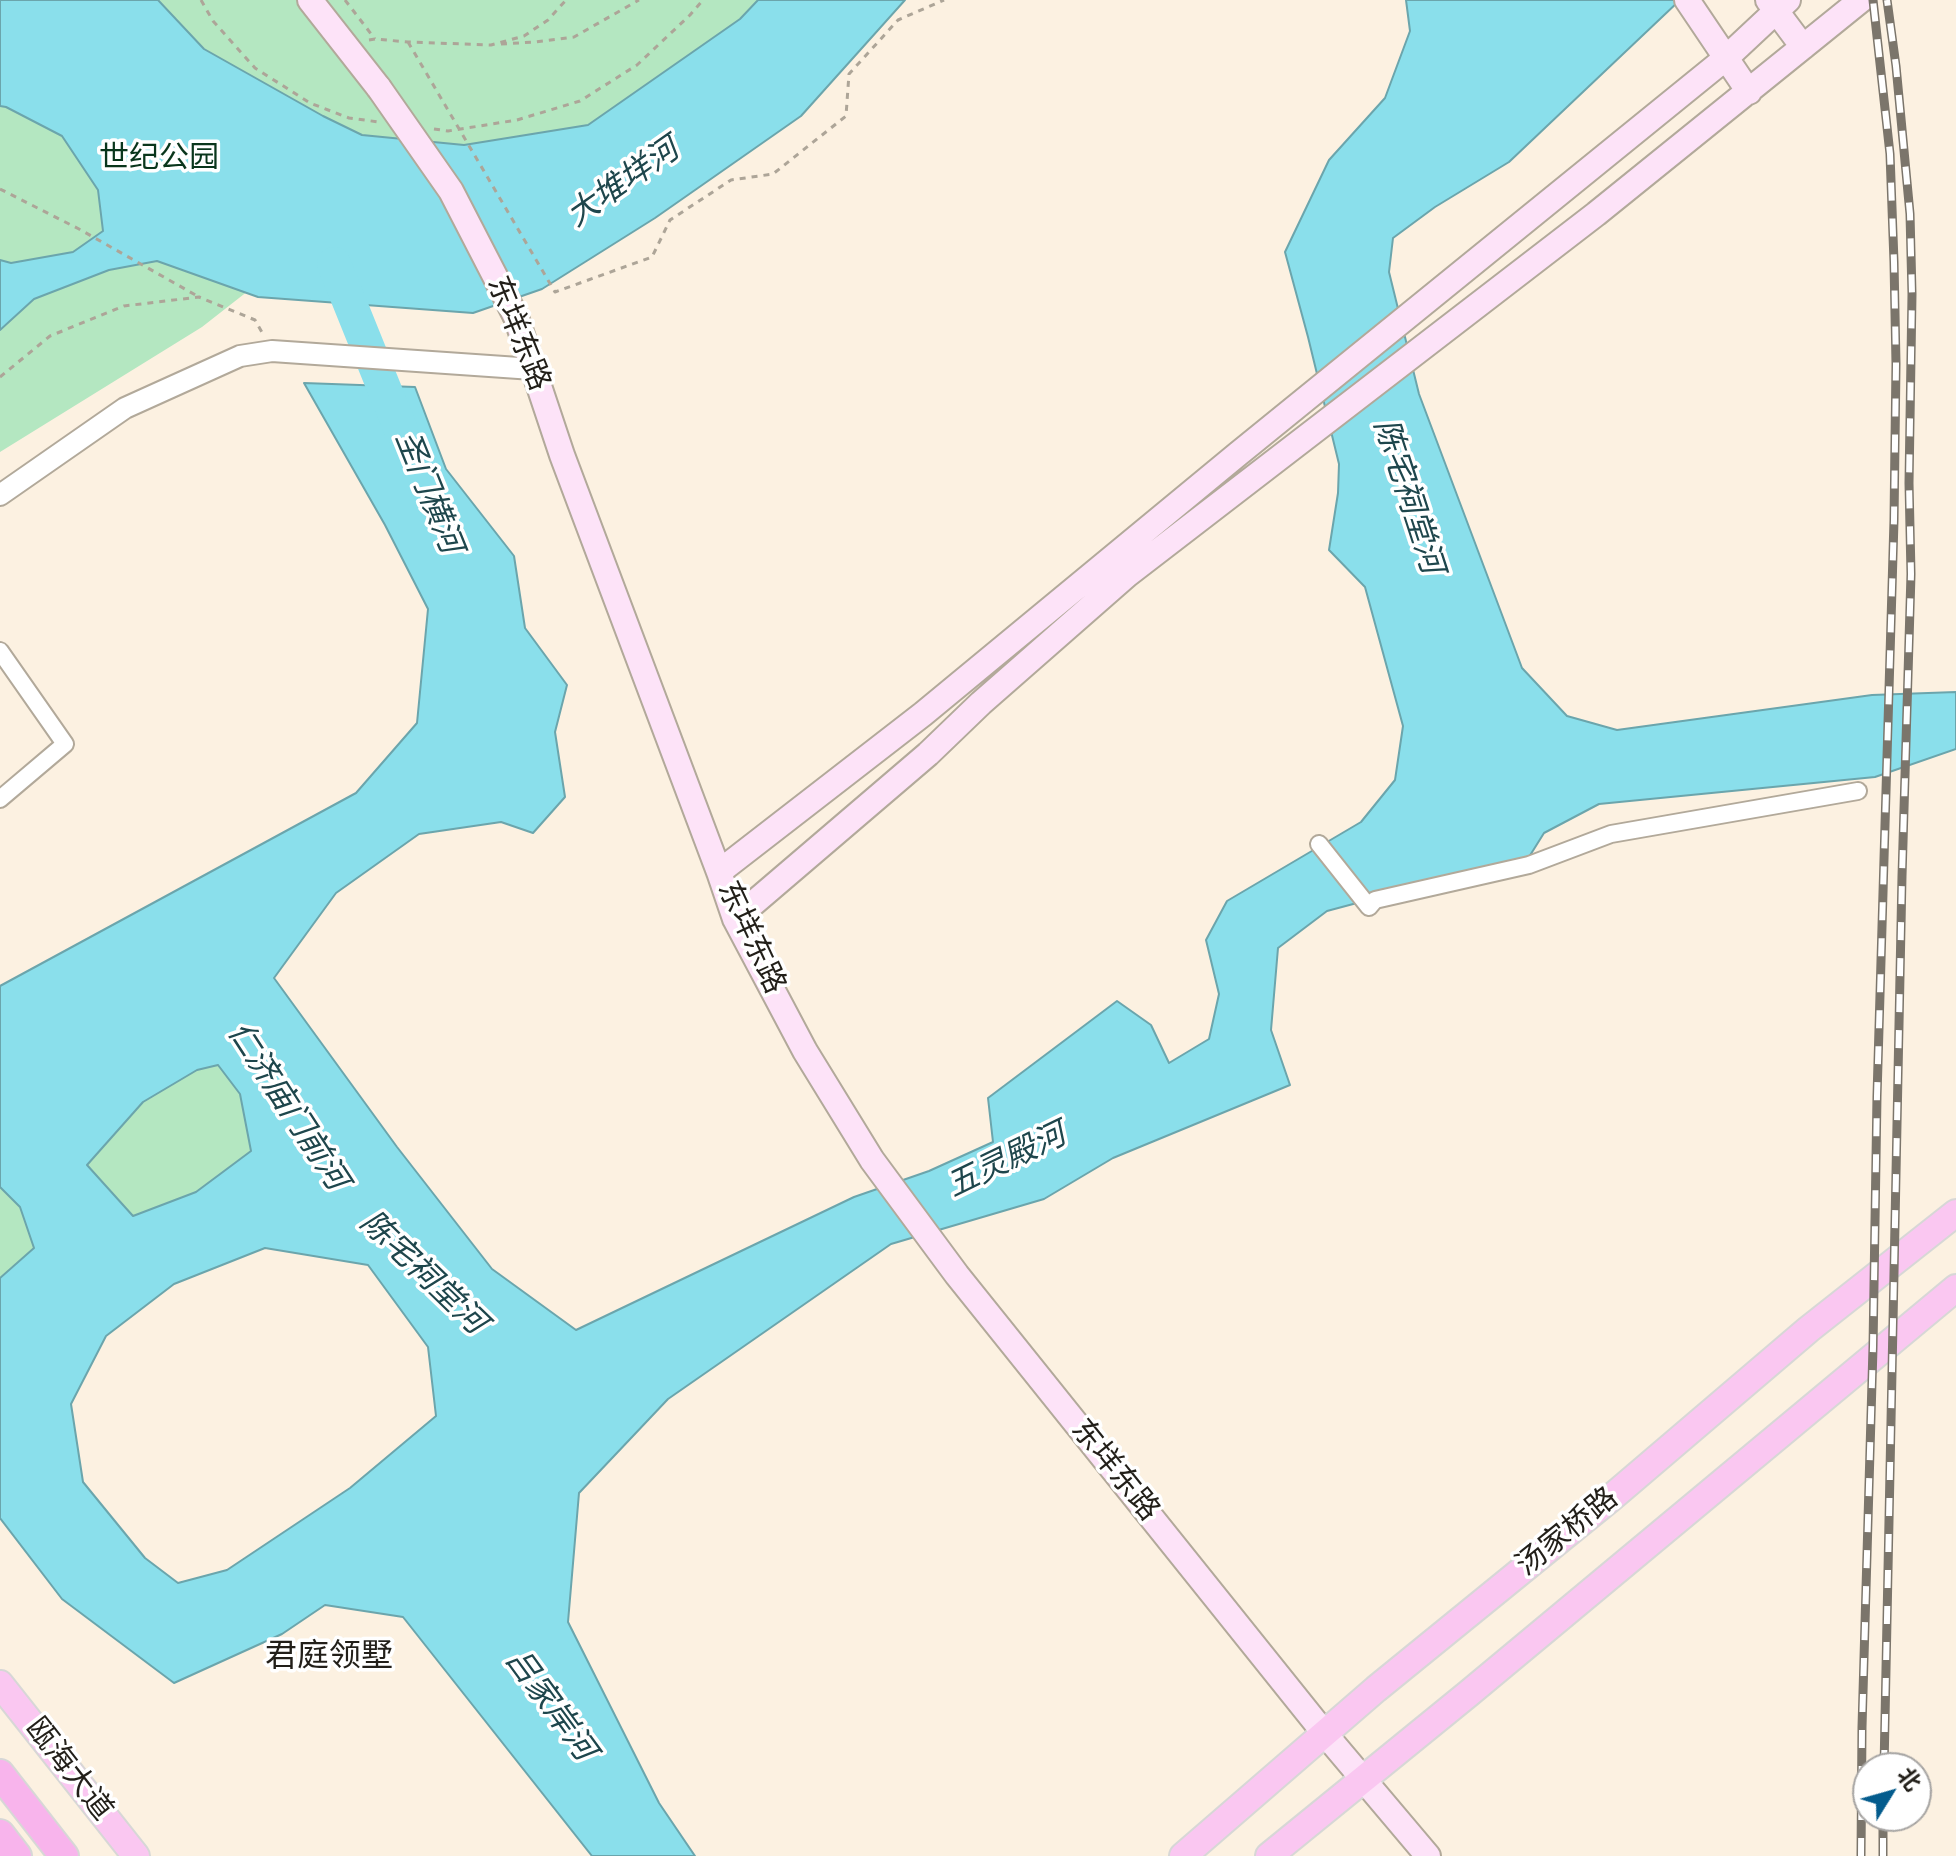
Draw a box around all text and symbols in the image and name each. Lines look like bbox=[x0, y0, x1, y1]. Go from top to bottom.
water label: 大堆垟河 bbox=[561, 132, 687, 236]
park label: 世纪公园 bbox=[99, 142, 219, 178]
street label: 东垟东路 bbox=[478, 272, 556, 396]
water label: 陈宅祠堂河 bbox=[1364, 415, 1450, 579]
water label: 圣门横河 bbox=[385, 426, 469, 560]
street label: 东垟东路 bbox=[708, 876, 792, 1000]
water label: 仁济庙门前河 bbox=[218, 1016, 354, 1198]
water label: 五灵殿河 bbox=[941, 1117, 1073, 1207]
water label: 陈宅祠堂河 bbox=[351, 1205, 493, 1343]
street label: 东垟东路 bbox=[1062, 1413, 1166, 1529]
street label: 汤家桥路 bbox=[1510, 1481, 1626, 1585]
district label: 君庭领墅 bbox=[265, 1639, 393, 1677]
water label: 吕家岸河 bbox=[496, 1643, 602, 1769]
street label: 瓯海大道 bbox=[17, 1712, 119, 1828]
north arrow bbox=[1852, 1752, 1932, 1832]
text: 北 bbox=[1889, 1760, 1930, 1798]

